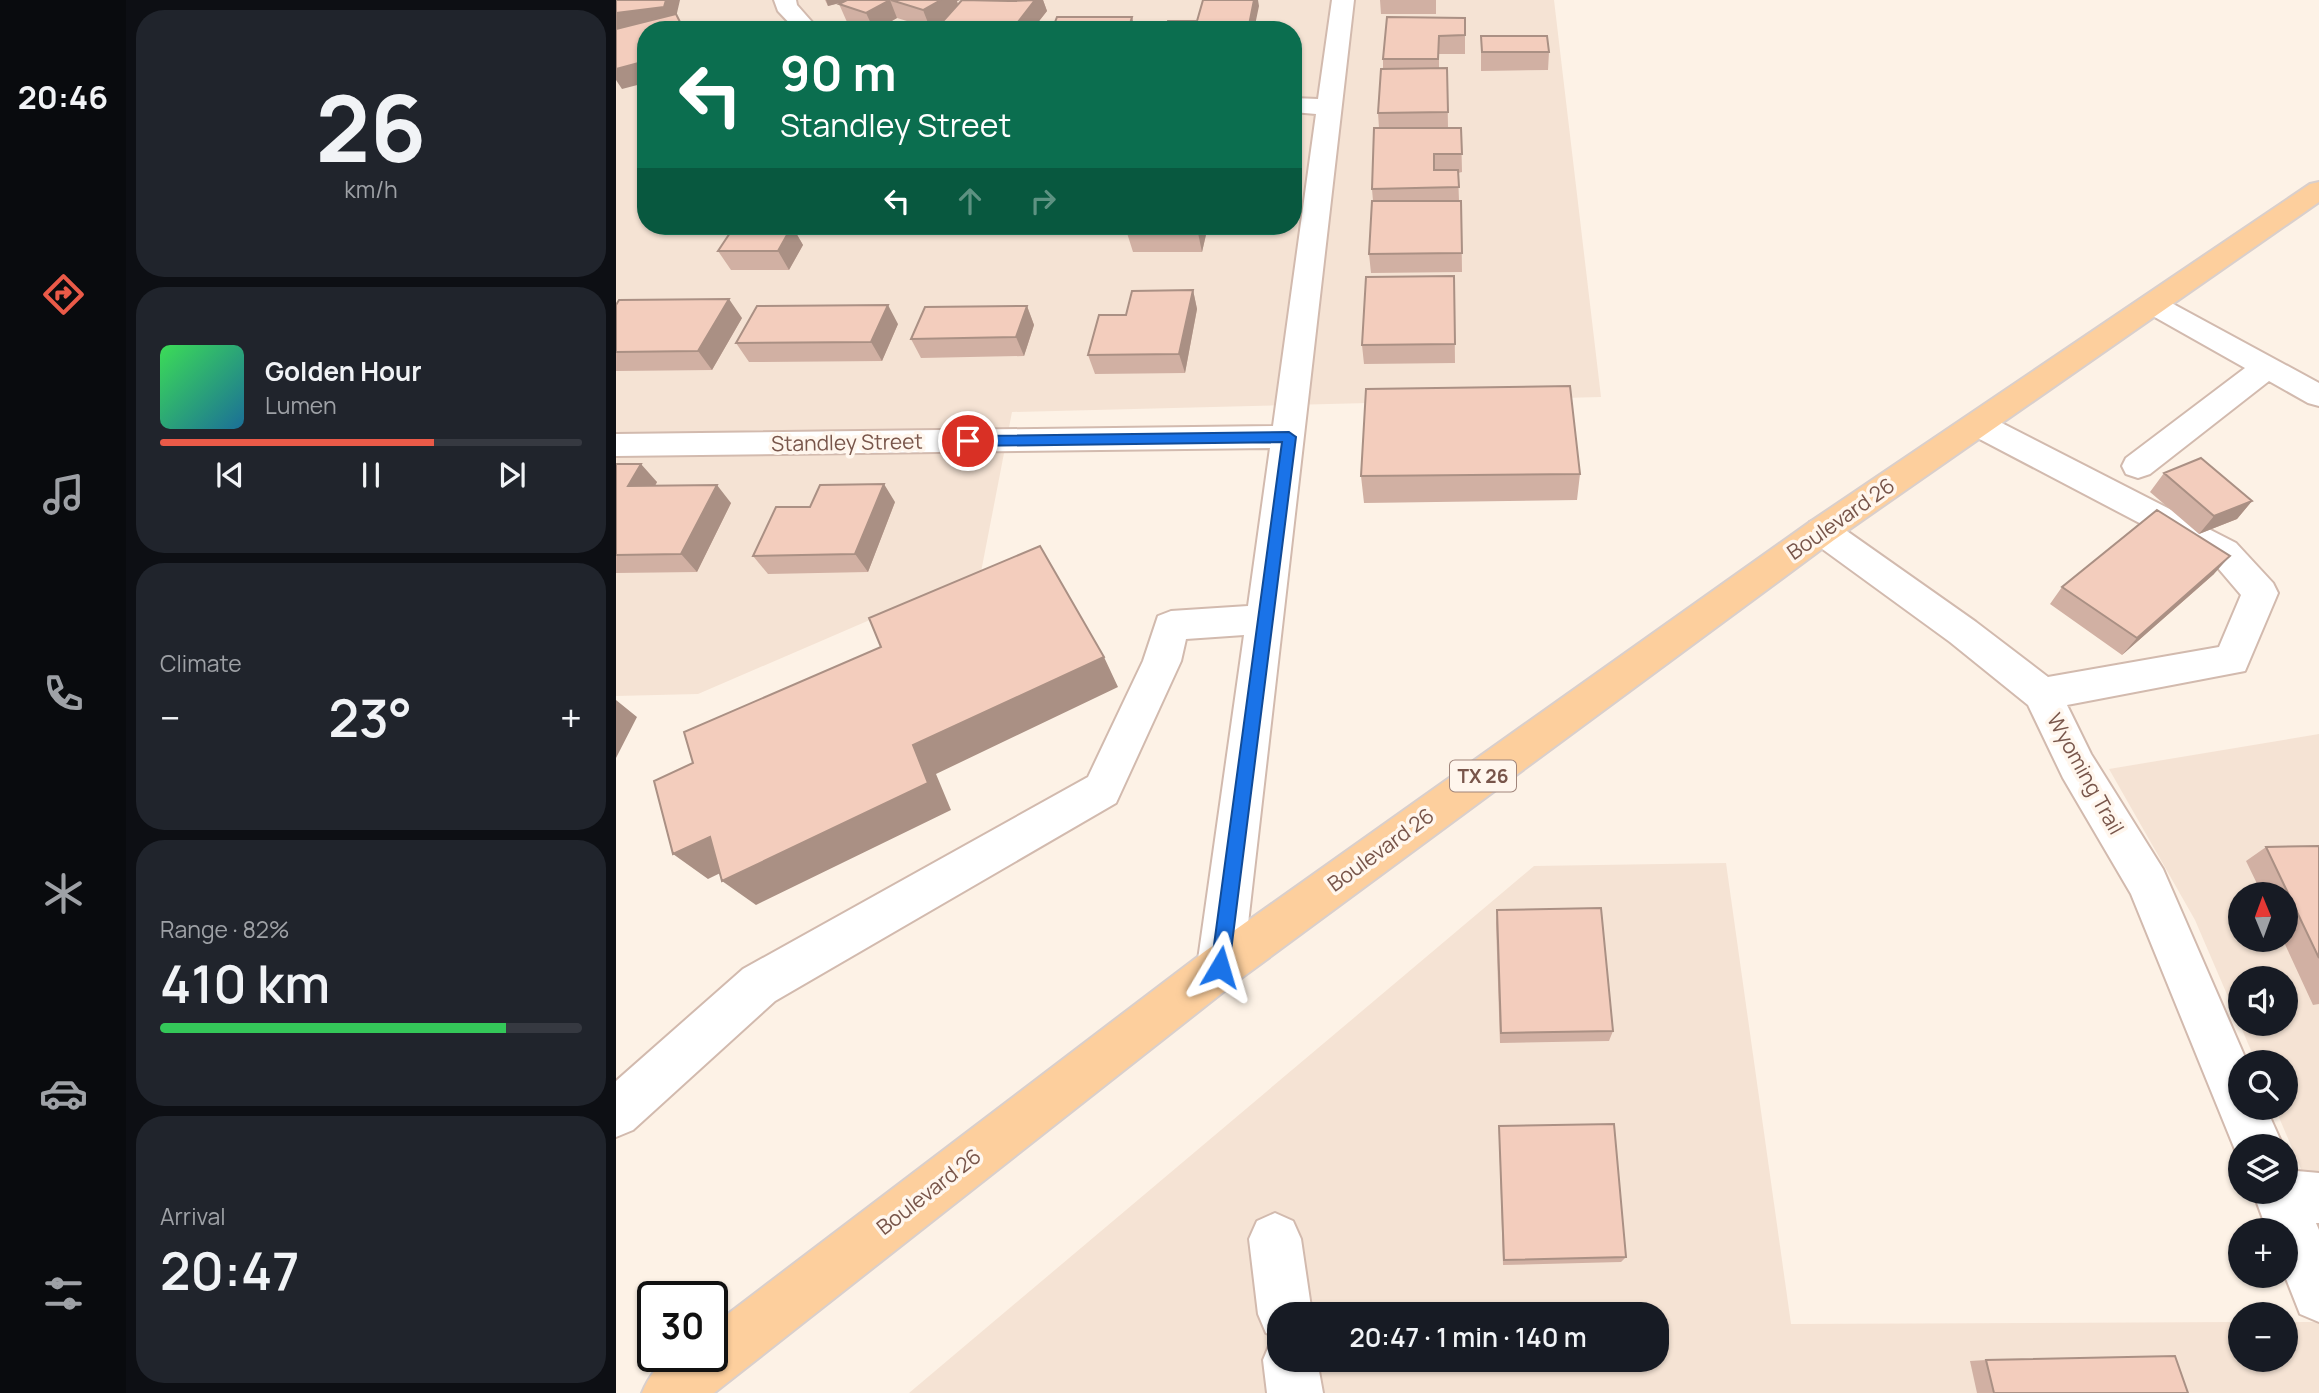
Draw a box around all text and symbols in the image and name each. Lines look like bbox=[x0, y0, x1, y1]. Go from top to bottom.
text: 90 m bbox=[780, 39, 897, 106]
icon: left bbox=[665, 49, 756, 140]
text: 26 bbox=[316, 65, 426, 189]
text: 20:46 bbox=[18, 75, 108, 119]
text: Standley Street bbox=[780, 103, 1011, 147]
text: km/h bbox=[344, 173, 398, 205]
icon: left bbox=[878, 182, 916, 220]
icon: ahead bbox=[951, 182, 989, 220]
icon: right bbox=[1024, 182, 1062, 220]
icon: directions bbox=[39, 270, 88, 319]
text: Golden Hour bbox=[265, 353, 422, 389]
text: Lumen bbox=[265, 389, 337, 421]
pin bbox=[938, 411, 998, 471]
icon: arrive bbox=[949, 422, 987, 460]
street label: Standley Street bbox=[771, 427, 923, 457]
icon: previous bbox=[211, 456, 249, 494]
icon: pause bbox=[352, 456, 390, 494]
icon: next bbox=[493, 456, 531, 494]
icon: music bbox=[39, 470, 88, 519]
street label: Boulevard 26 bbox=[1781, 471, 1900, 566]
text: Climate bbox=[160, 647, 242, 679]
icon: phone bbox=[39, 669, 88, 718]
text: 23° bbox=[328, 682, 412, 753]
text: − bbox=[160, 691, 181, 743]
text: + bbox=[560, 691, 582, 743]
street label: Wyoming Trail bbox=[2041, 708, 2131, 839]
road number: TX 26 bbox=[1450, 761, 1516, 792]
street label: Boulevard 26 bbox=[1322, 801, 1439, 897]
icon: climate bbox=[39, 869, 88, 918]
north arrow bbox=[2228, 882, 2298, 952]
map controls bbox=[2228, 882, 2298, 1372]
text: Range · 82% bbox=[160, 913, 290, 945]
position arrow bbox=[1183, 930, 1257, 1004]
text: 410 km bbox=[160, 948, 330, 1019]
button: sound bbox=[2228, 966, 2298, 1036]
button: search bbox=[2228, 1050, 2298, 1120]
icon: car bbox=[39, 1069, 88, 1118]
button: layers bbox=[2228, 1134, 2298, 1204]
street label: Boulevard 26 bbox=[870, 1142, 986, 1241]
text: Arrival bbox=[160, 1200, 226, 1232]
button: + bbox=[2228, 1218, 2298, 1288]
text: 20:47 bbox=[160, 1235, 300, 1306]
icon: filters bbox=[39, 1269, 88, 1318]
speed limit sign: 30 bbox=[637, 1281, 728, 1372]
button: − bbox=[2228, 1302, 2298, 1372]
text: 20:47 · 1 min · 140 m bbox=[1349, 1319, 1587, 1355]

